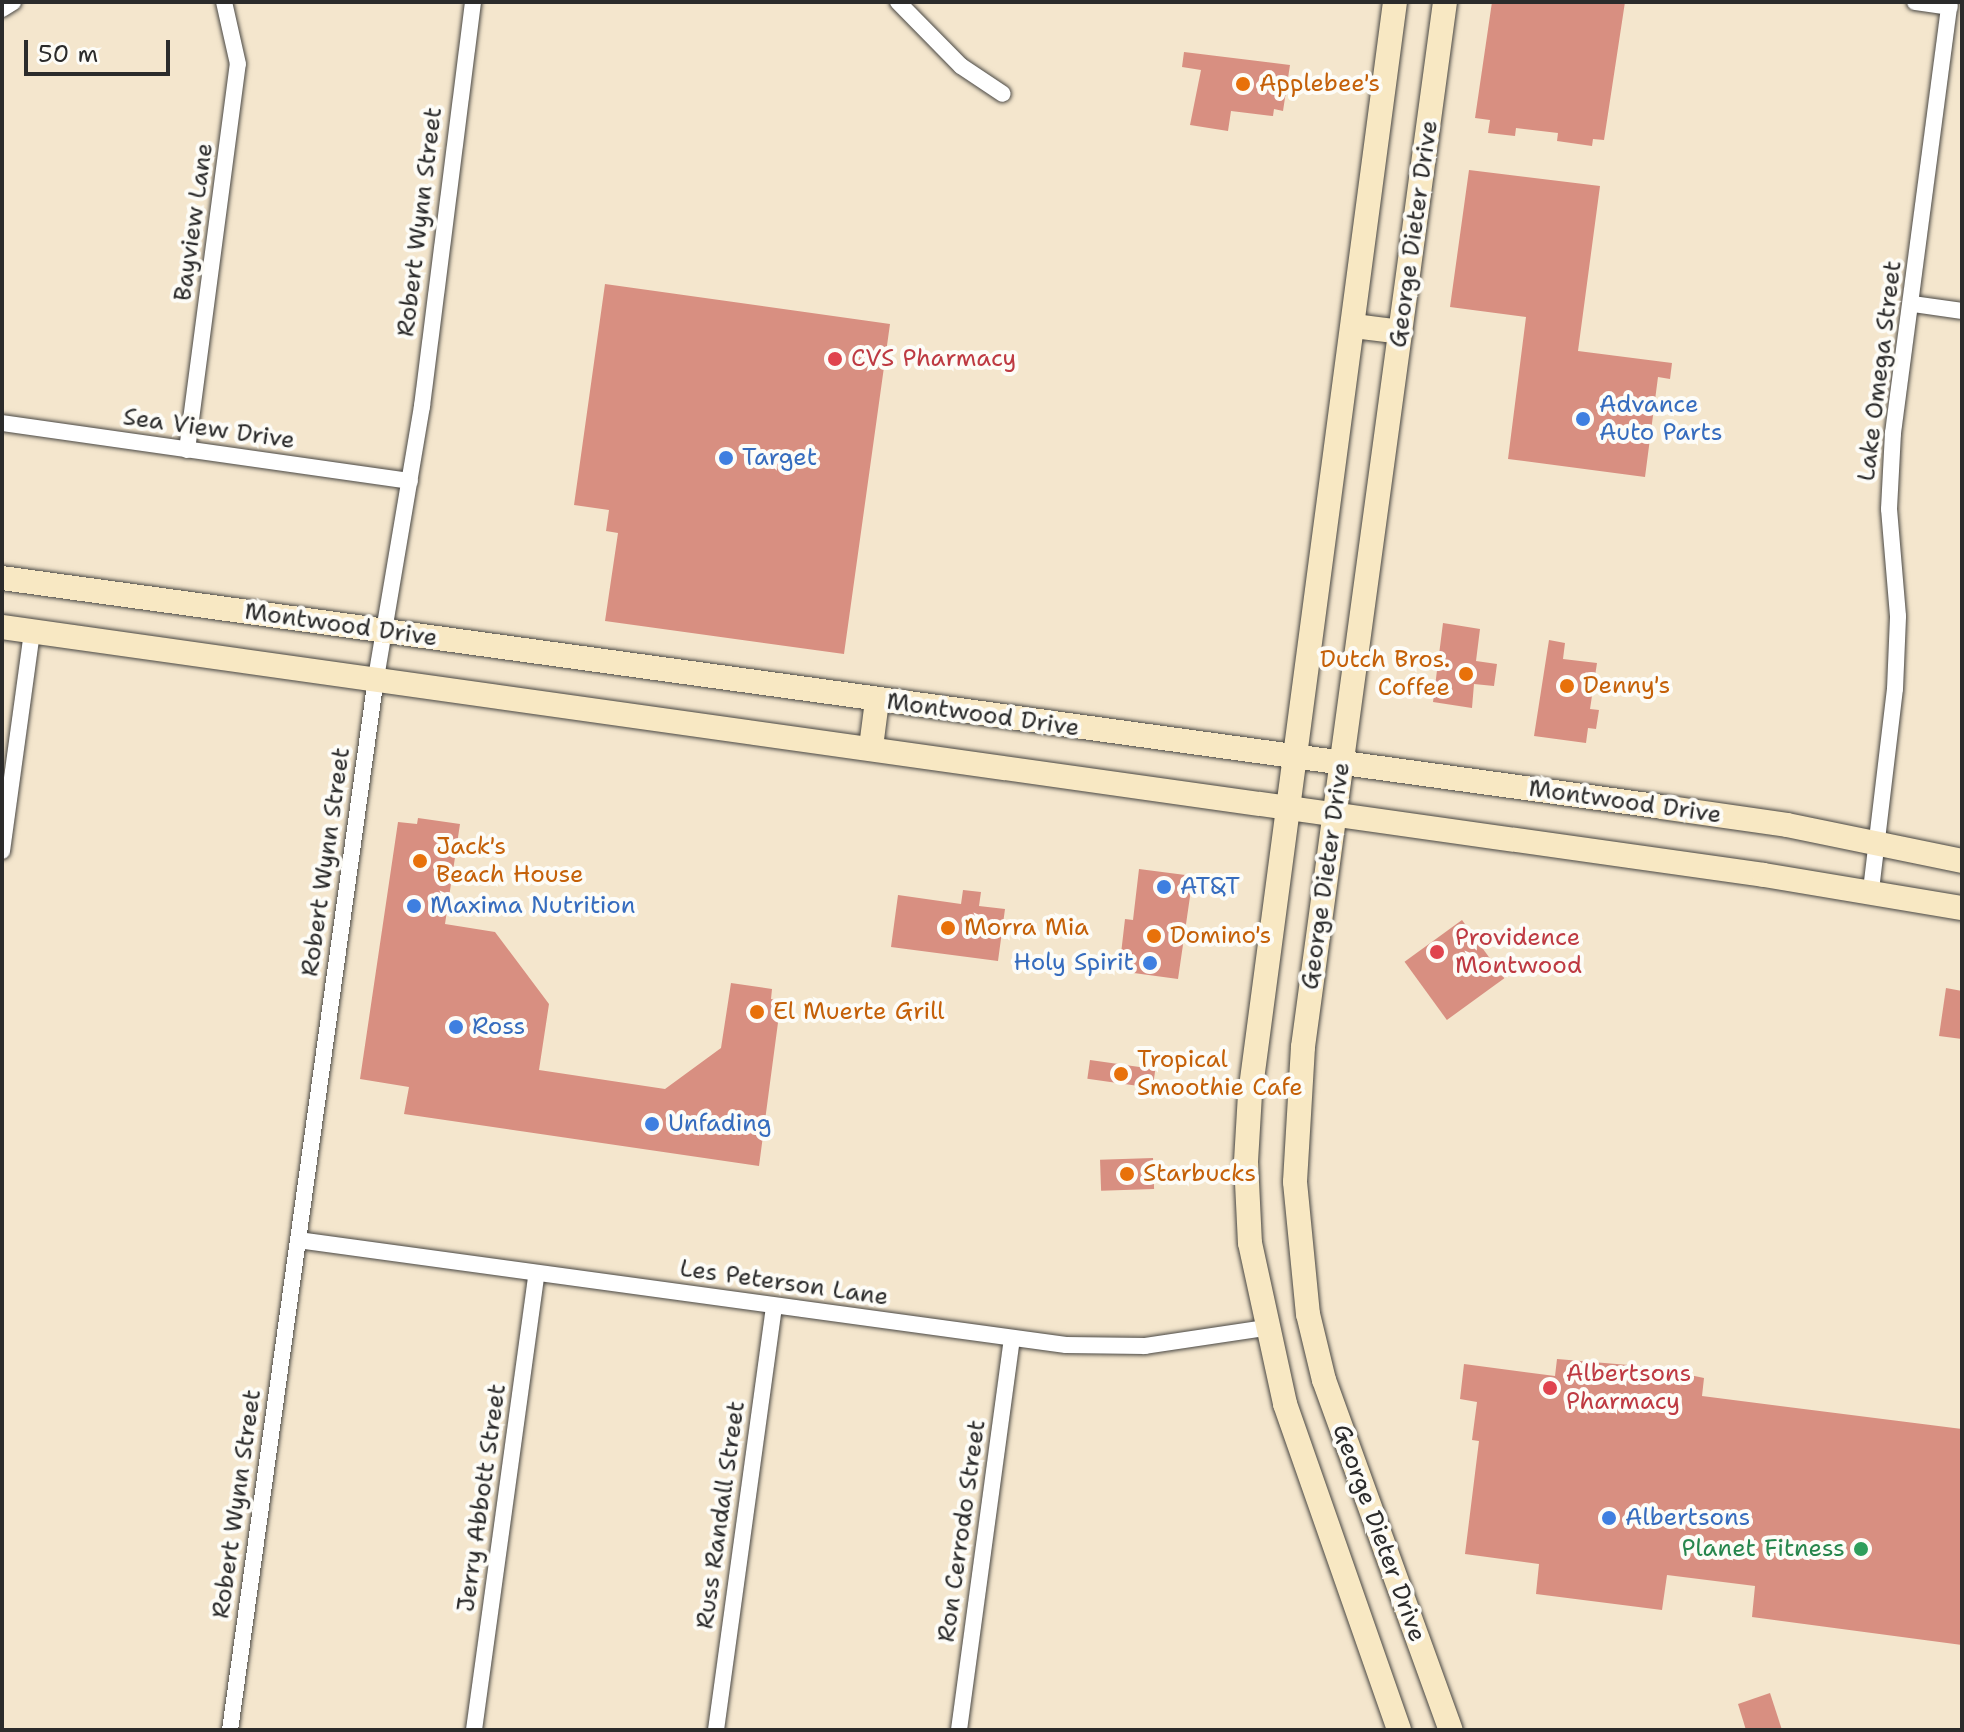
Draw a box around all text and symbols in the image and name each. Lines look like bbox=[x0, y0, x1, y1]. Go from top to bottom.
scale bar bbox=[28, 24, 174, 74]
text: 50 m bbox=[38, 38, 98, 70]
place label: Applebee's bbox=[1259, 70, 1380, 98]
marker: Applebee's bbox=[1234, 75, 1252, 93]
street label: Robert Wynn Street bbox=[392, 106, 448, 338]
street label: George Dieter Drive bbox=[1384, 118, 1444, 350]
street label: Bayview Lane bbox=[169, 141, 219, 303]
street label: Lake Omega Street bbox=[1852, 259, 1908, 483]
place label: CVS Pharmacy bbox=[851, 345, 1016, 373]
marker: CVS Pharmacy bbox=[826, 350, 844, 368]
place label: Advance Auto Parts bbox=[1599, 391, 1723, 447]
street label: Sea View Drive bbox=[121, 403, 297, 455]
marker: Advance Auto Parts bbox=[1574, 410, 1592, 428]
place label: Target bbox=[742, 444, 817, 472]
marker: Target bbox=[717, 449, 735, 467]
street label: Montwood Drive bbox=[243, 597, 439, 653]
place label: Dutch Bros. Coffee bbox=[1320, 646, 1450, 702]
marker: Dutch Bros. Coffee bbox=[1457, 665, 1475, 683]
place label: Denny's bbox=[1583, 672, 1670, 700]
marker: Denny's bbox=[1558, 677, 1576, 695]
street label: Montwood Drive bbox=[885, 687, 1081, 743]
street label: Robert Wynn Street bbox=[296, 746, 356, 978]
street label: George Dieter Drive bbox=[1296, 760, 1356, 992]
street label: Montwood Drive bbox=[1527, 774, 1723, 830]
place label: Jack's Beach House bbox=[436, 833, 584, 889]
marker: Jack's Beach House bbox=[411, 852, 429, 870]
place label: AT&T bbox=[1180, 873, 1240, 901]
marker: AT&T bbox=[1155, 878, 1173, 896]
place label: Maxima Nutrition bbox=[430, 892, 635, 920]
marker: Maxima Nutrition bbox=[405, 897, 423, 915]
place label: Morra Mia bbox=[964, 914, 1089, 942]
marker: Morra Mia bbox=[939, 919, 957, 937]
place label: Domino's bbox=[1170, 922, 1271, 950]
place label: Providence Montwood bbox=[1455, 924, 1582, 980]
marker: Domino's bbox=[1145, 927, 1163, 945]
marker: Providence Montwood bbox=[1426, 941, 1448, 963]
place label: Holy Spirit bbox=[1013, 949, 1134, 977]
marker: Holy Spirit bbox=[1141, 954, 1159, 972]
place label: El Muerte Grill bbox=[773, 998, 945, 1026]
marker: El Muerte Grill bbox=[748, 1003, 766, 1021]
place label: Ross bbox=[472, 1013, 525, 1041]
marker: Ross bbox=[447, 1018, 465, 1036]
place label: Tropical Smoothie Cafe bbox=[1137, 1046, 1303, 1102]
marker: Tropical Smoothie Cafe bbox=[1112, 1065, 1130, 1083]
place label: Unfading bbox=[668, 1110, 771, 1138]
marker: Unfading bbox=[643, 1115, 661, 1133]
place label: Starbucks bbox=[1143, 1160, 1256, 1188]
marker: Starbucks bbox=[1118, 1165, 1136, 1183]
street label: Les Peterson Lane bbox=[678, 1254, 890, 1312]
place label: Albertsons Pharmacy bbox=[1566, 1360, 1691, 1416]
marker: Albertsons Pharmacy bbox=[1541, 1379, 1559, 1397]
street label: Jerry Abbott Street bbox=[452, 1382, 512, 1614]
street label: Robert Wynn Street bbox=[207, 1388, 267, 1620]
street label: Russ Randall Street bbox=[691, 1399, 751, 1631]
street label: Ron Cerrodo Street bbox=[932, 1418, 992, 1644]
street label: George Dieter Drive bbox=[1326, 1420, 1432, 1646]
place label: Albertsons bbox=[1625, 1504, 1750, 1532]
marker: Albertsons bbox=[1600, 1509, 1618, 1527]
place label: Planet Fitness bbox=[1681, 1535, 1845, 1563]
marker: Planet Fitness bbox=[1852, 1540, 1870, 1558]

